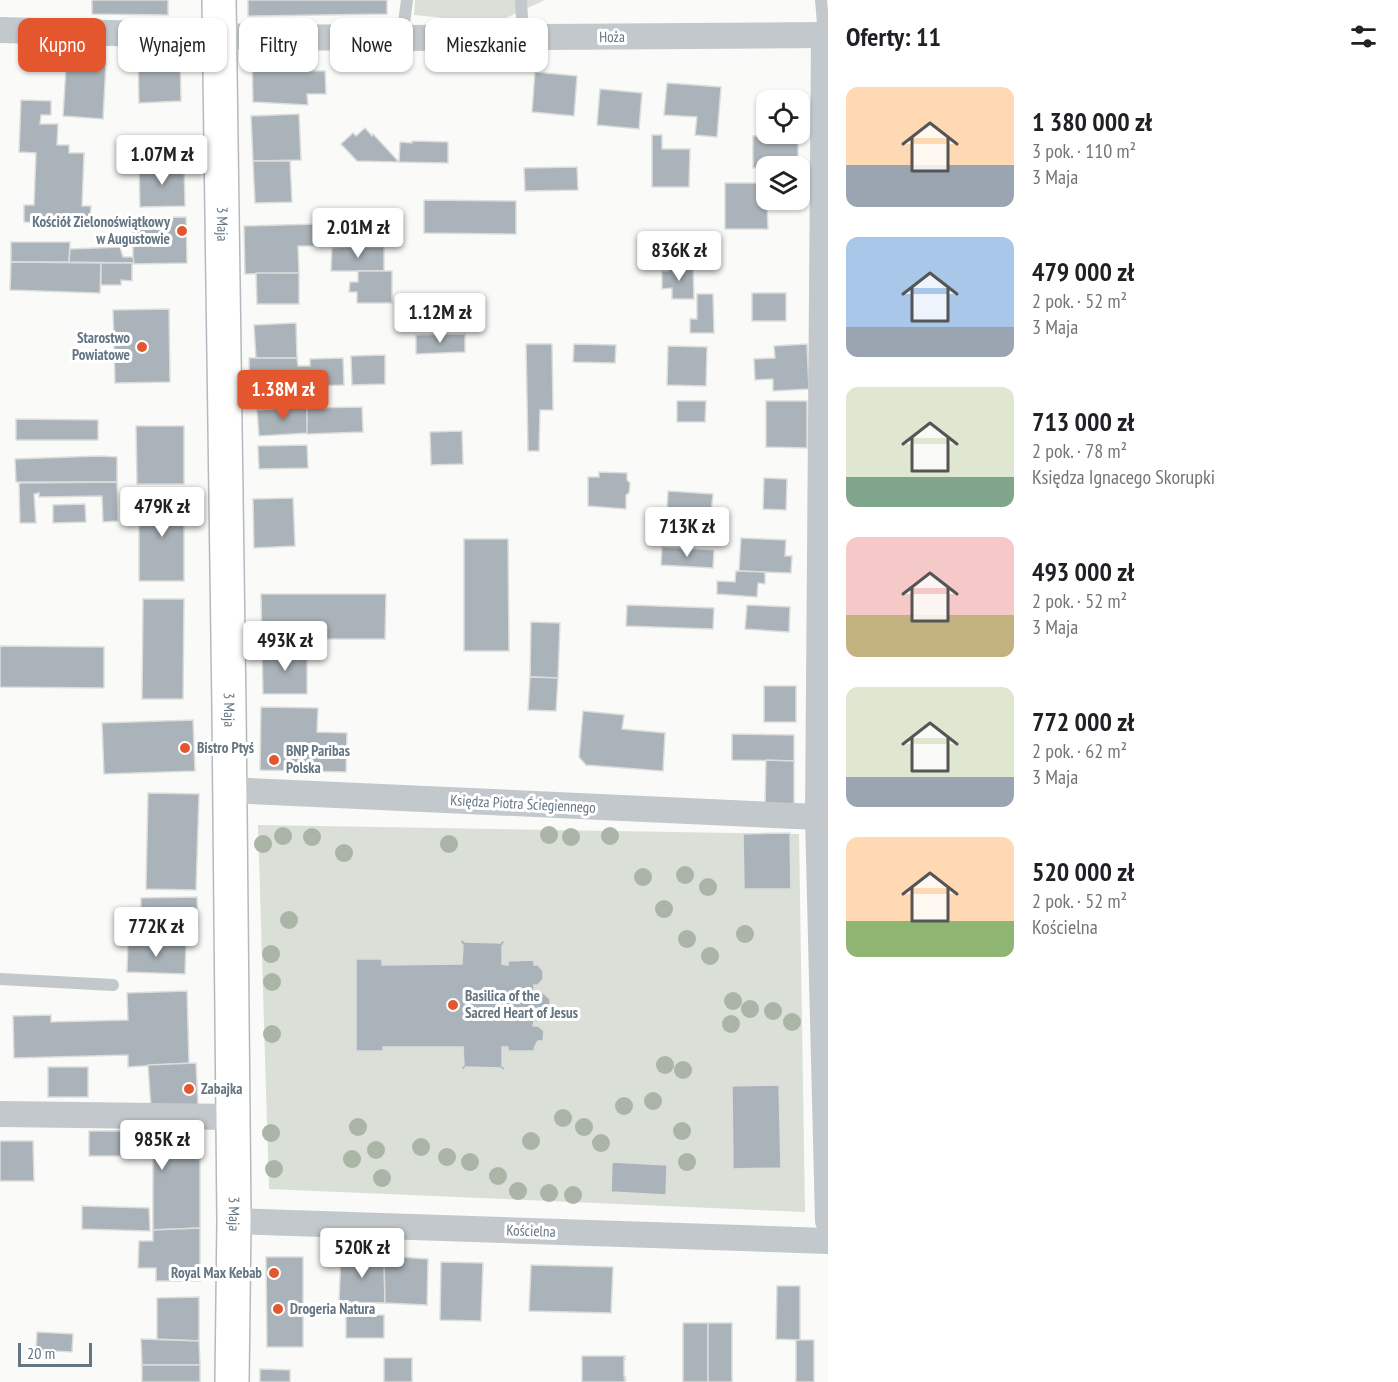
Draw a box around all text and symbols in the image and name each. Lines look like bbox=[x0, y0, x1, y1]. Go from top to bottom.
chip: Kupno bbox=[18, 18, 106, 72]
chip: Wynajem bbox=[118, 18, 227, 72]
chip: Filtry bbox=[239, 18, 318, 72]
chip: Nowe bbox=[330, 18, 413, 72]
chip: Mieszkanie bbox=[425, 18, 548, 72]
text: Oferty: 11 bbox=[846, 20, 941, 53]
icon: filters bbox=[1347, 20, 1380, 53]
street label: Hoża bbox=[599, 27, 625, 46]
map controls bbox=[756, 90, 810, 210]
button: locate bbox=[756, 90, 810, 144]
text: 1 380 000 zł bbox=[1032, 105, 1152, 138]
icon: home bbox=[894, 111, 966, 183]
pin: 1.07M zł bbox=[100, 135, 224, 186]
text: 3 pok. · 110 m² bbox=[1032, 138, 1136, 164]
text: 1.07M zł bbox=[130, 141, 194, 167]
button: layers bbox=[756, 156, 810, 210]
text: 3 Maja bbox=[1032, 164, 1078, 190]
street label: 3 Maja bbox=[213, 206, 232, 241]
pin: 2.01M zł bbox=[296, 208, 420, 259]
place label: Kościół Zielonoświątkowy w Augustowie bbox=[32, 212, 171, 248]
text: 2.01M zł bbox=[326, 214, 390, 240]
marker: Kościół Zielonoświątkowy w Augustowie bbox=[175, 224, 189, 238]
pin: 836K zł bbox=[624, 231, 734, 282]
text: 836K zł bbox=[651, 237, 707, 263]
text: 479 000 zł bbox=[1032, 255, 1134, 288]
icon: home bbox=[894, 261, 966, 333]
text: 2 pok. · 52 m² bbox=[1032, 288, 1127, 314]
pin: 1.12M zł bbox=[378, 293, 502, 344]
text: 1.12M zł bbox=[408, 299, 472, 325]
text: 3 Maja bbox=[1032, 314, 1078, 340]
place label: Starostwo Powiatowe bbox=[72, 328, 130, 364]
marker: Starostwo Powiatowe bbox=[135, 340, 149, 354]
pin: 1.38M zł bbox=[221, 370, 345, 421]
text: 1.38M zł bbox=[251, 376, 315, 402]
text: 713 000 zł bbox=[1032, 405, 1134, 438]
icon: home bbox=[894, 411, 966, 483]
text: 2 pok. · 78 m² bbox=[1032, 438, 1127, 464]
text: Księdza Ignacego Skorupki bbox=[1032, 464, 1215, 490]
pin: 479K zł bbox=[107, 487, 217, 538]
text: 479K zł bbox=[134, 493, 190, 519]
pin: 713K zł bbox=[632, 507, 742, 558]
text: 713K zł bbox=[659, 513, 715, 539]
text: 493 000 zł bbox=[1032, 555, 1134, 588]
icon: home bbox=[894, 561, 966, 633]
text: 2 pok. · 52 m² bbox=[1032, 588, 1127, 614]
text: 3 Maja bbox=[1032, 614, 1078, 640]
pin: 493K zł bbox=[230, 621, 340, 672]
text: 493K zł bbox=[257, 627, 313, 653]
street label: 3 Maja bbox=[220, 692, 239, 727]
text: 772 000 zł bbox=[1032, 705, 1134, 738]
icon: home bbox=[894, 711, 966, 783]
place label: Bistro Ptyś bbox=[197, 738, 254, 757]
text: 2 pok. · 62 m² bbox=[1032, 738, 1127, 764]
marker: Bistro Ptyś bbox=[178, 741, 192, 755]
place label: BNP Paribas Polska bbox=[286, 741, 350, 777]
marker: BNP Paribas Polska bbox=[267, 753, 281, 767]
text: 3 Maja bbox=[1032, 764, 1078, 790]
street label: Księdza Piotra Ściegiennego bbox=[450, 790, 596, 817]
text: 520 000 zł bbox=[1032, 855, 1134, 888]
icon: home bbox=[894, 861, 966, 933]
text: 2 pok. · 52 m² bbox=[1032, 888, 1127, 914]
pin: 772K zł bbox=[101, 907, 211, 958]
text: 772K zł bbox=[128, 913, 184, 939]
text: Kościelna bbox=[1032, 914, 1098, 940]
place label: Basilica of the Sacred Heart of Jesus bbox=[465, 986, 578, 1022]
marker: Basilica of the Sacred Heart of Jesus bbox=[446, 998, 460, 1012]
place label: Zabajka bbox=[201, 1079, 242, 1098]
marker: Zabajka bbox=[182, 1082, 196, 1096]
pin: 985K zł bbox=[107, 1120, 217, 1171]
text: 985K zł bbox=[134, 1126, 190, 1152]
street label: 3 Maja bbox=[225, 1196, 244, 1231]
street label: Kościelna bbox=[506, 1220, 556, 1241]
pin: 520K zł bbox=[307, 1228, 417, 1279]
text: 520K zł bbox=[334, 1234, 390, 1260]
place label: Royal Max Kebab bbox=[171, 1263, 262, 1282]
marker: Royal Max Kebab bbox=[267, 1266, 281, 1280]
place label: Drogeria Natura bbox=[290, 1299, 375, 1318]
marker: Drogeria Natura bbox=[271, 1302, 285, 1316]
scale bar bbox=[18, 1340, 92, 1368]
text: 20 m bbox=[27, 1343, 55, 1363]

